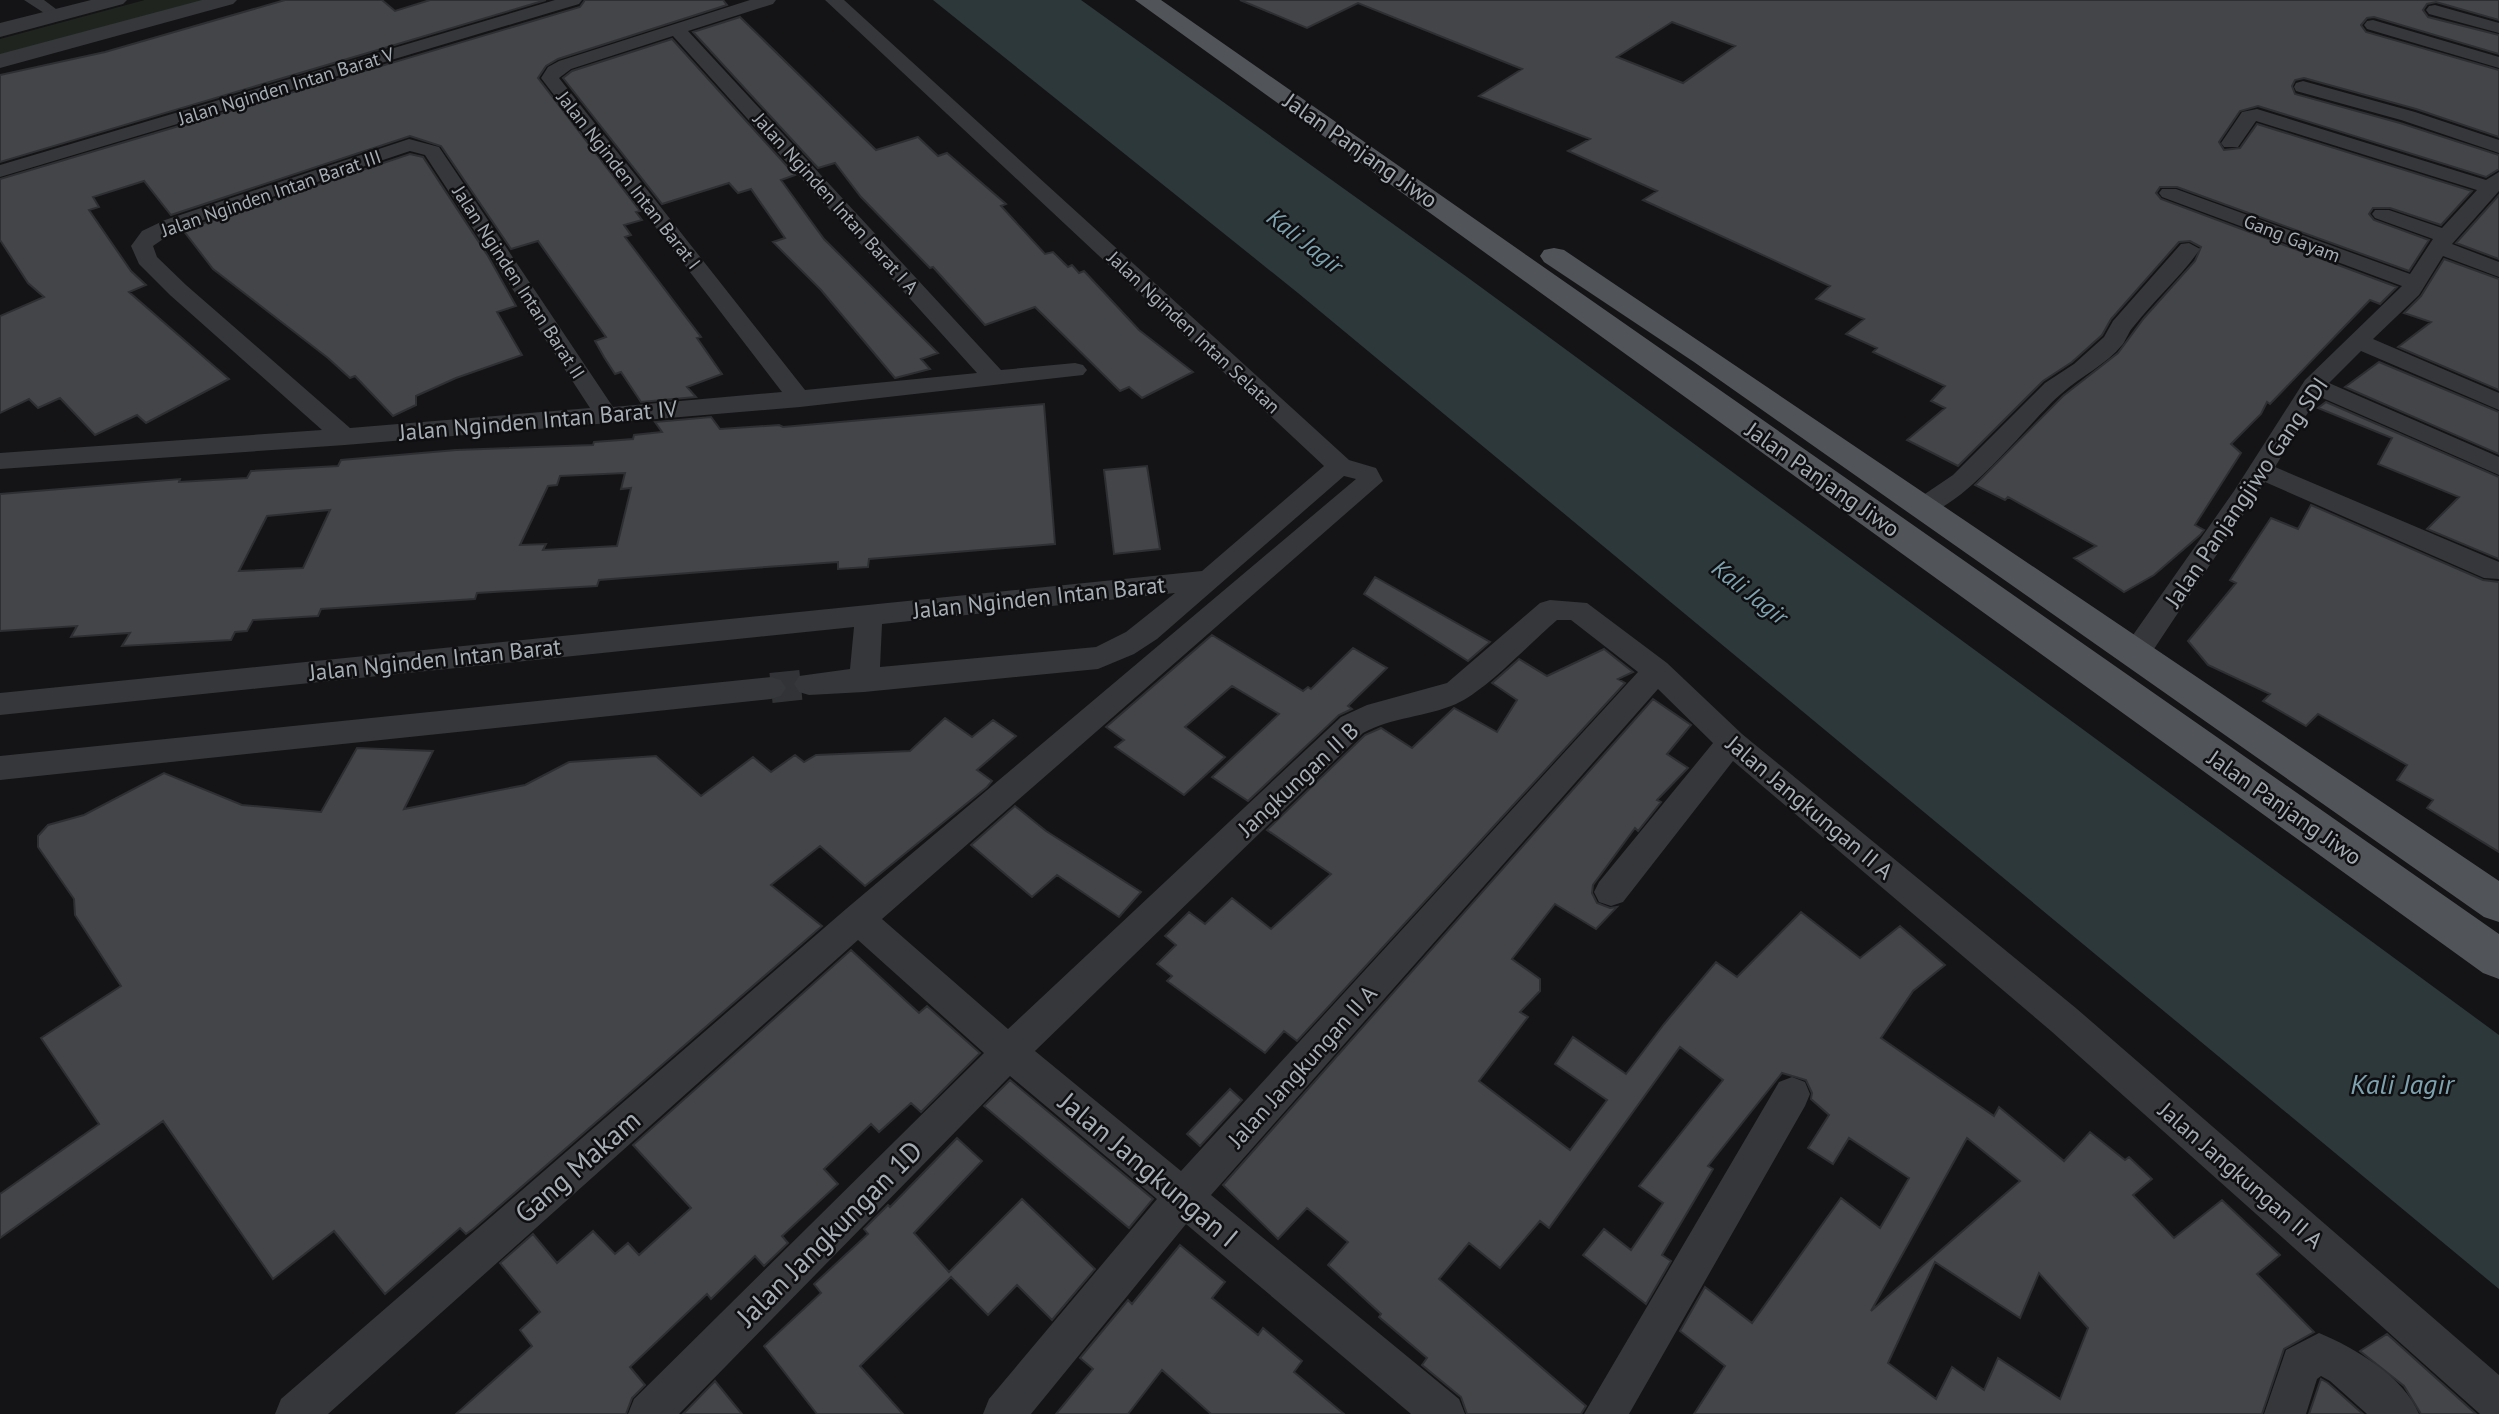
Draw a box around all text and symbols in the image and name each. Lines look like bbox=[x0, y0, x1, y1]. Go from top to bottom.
street label: Jalan Nginden Intan Barat V bbox=[174, 42, 397, 131]
street label: Jalan Nginden Intan Barat I bbox=[551, 85, 706, 274]
street label: Jalan Panjang Jiwo bbox=[1278, 86, 1444, 214]
street label: Jalan Nginden Intan Barat I A bbox=[748, 107, 924, 299]
street label: Jalan Nginden Intan Barat III bbox=[157, 144, 384, 242]
street label: Jalan Nginden Intan Barat II bbox=[447, 180, 590, 383]
water label: Kali Jagir bbox=[1261, 202, 1351, 282]
street label: Gang Gayam bbox=[2240, 209, 2344, 267]
street label: Jalan Nginden Intan Selatan bbox=[1102, 245, 1285, 418]
street label: Jalan Panjangjiwo Gang SDI bbox=[2158, 371, 2334, 613]
street label: Jalan Nginden Intan Barat IV bbox=[397, 393, 679, 447]
street label: Jalan Panjang Jiwo bbox=[1740, 415, 1906, 543]
water label: Kali Jagir bbox=[1706, 553, 1796, 633]
street label: Jalan Nginden Intan Barat bbox=[910, 569, 1167, 625]
street label: Jalan Nginden Intan Barat bbox=[306, 631, 563, 687]
street label: Jangkungan II B bbox=[1231, 716, 1364, 843]
street label: Jalan Jangkungan II A bbox=[1720, 728, 1900, 886]
street label: Jalan Panjang Jiwo bbox=[2202, 743, 2368, 871]
street label: Jalan Jangkungan II A bbox=[1221, 978, 1383, 1154]
water label: Kali Jagir bbox=[2350, 1065, 2455, 1102]
street label: Jalan Jangkungan I bbox=[1051, 1083, 1246, 1255]
street label: Jalan Jangkungan II A bbox=[2152, 1095, 2330, 1255]
street label: Gang Makam bbox=[506, 1101, 648, 1231]
street label: Jalan Jangkungan 1D bbox=[727, 1132, 930, 1335]

